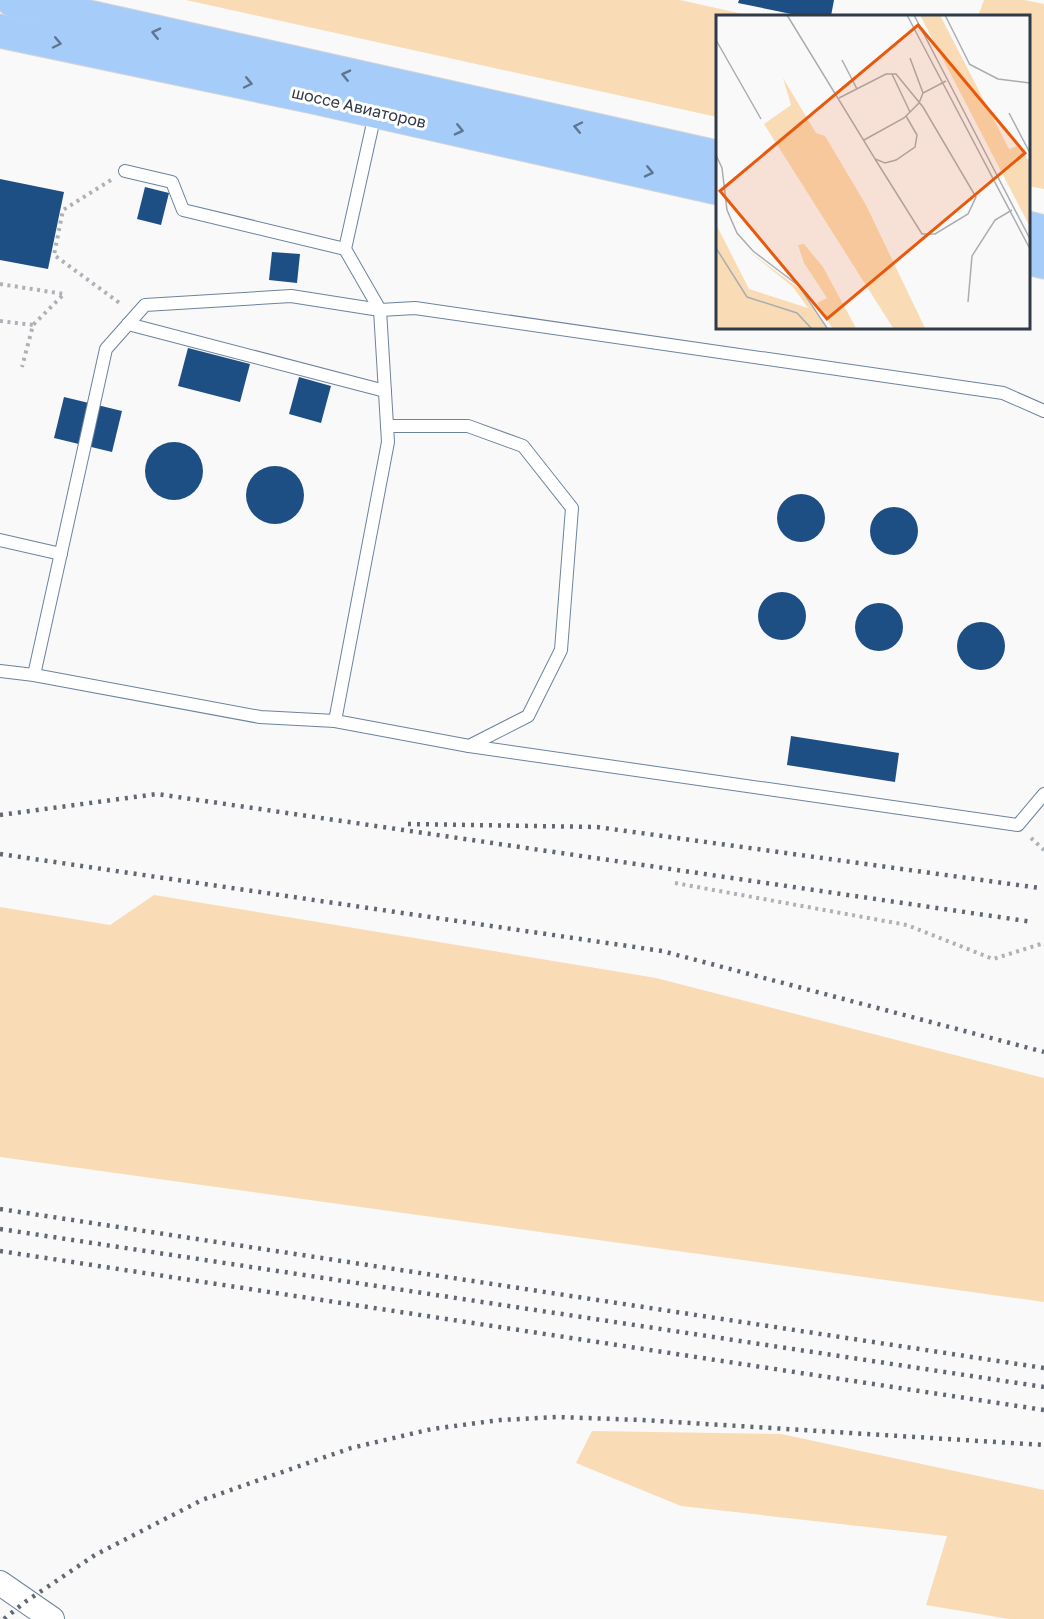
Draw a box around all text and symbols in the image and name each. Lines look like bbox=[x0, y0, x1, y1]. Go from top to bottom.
inset map bbox=[716, 15, 1029, 328]
one-way arrow bbox=[151, 27, 161, 40]
one-way arrow bbox=[52, 36, 62, 49]
one-way arrow bbox=[342, 70, 352, 83]
one-way arrow bbox=[243, 76, 253, 89]
street label: шоссе Авиаторов bbox=[290, 82, 428, 132]
one-way arrow bbox=[573, 121, 583, 134]
one-way arrow bbox=[454, 122, 464, 135]
one-way arrow bbox=[644, 165, 654, 178]

